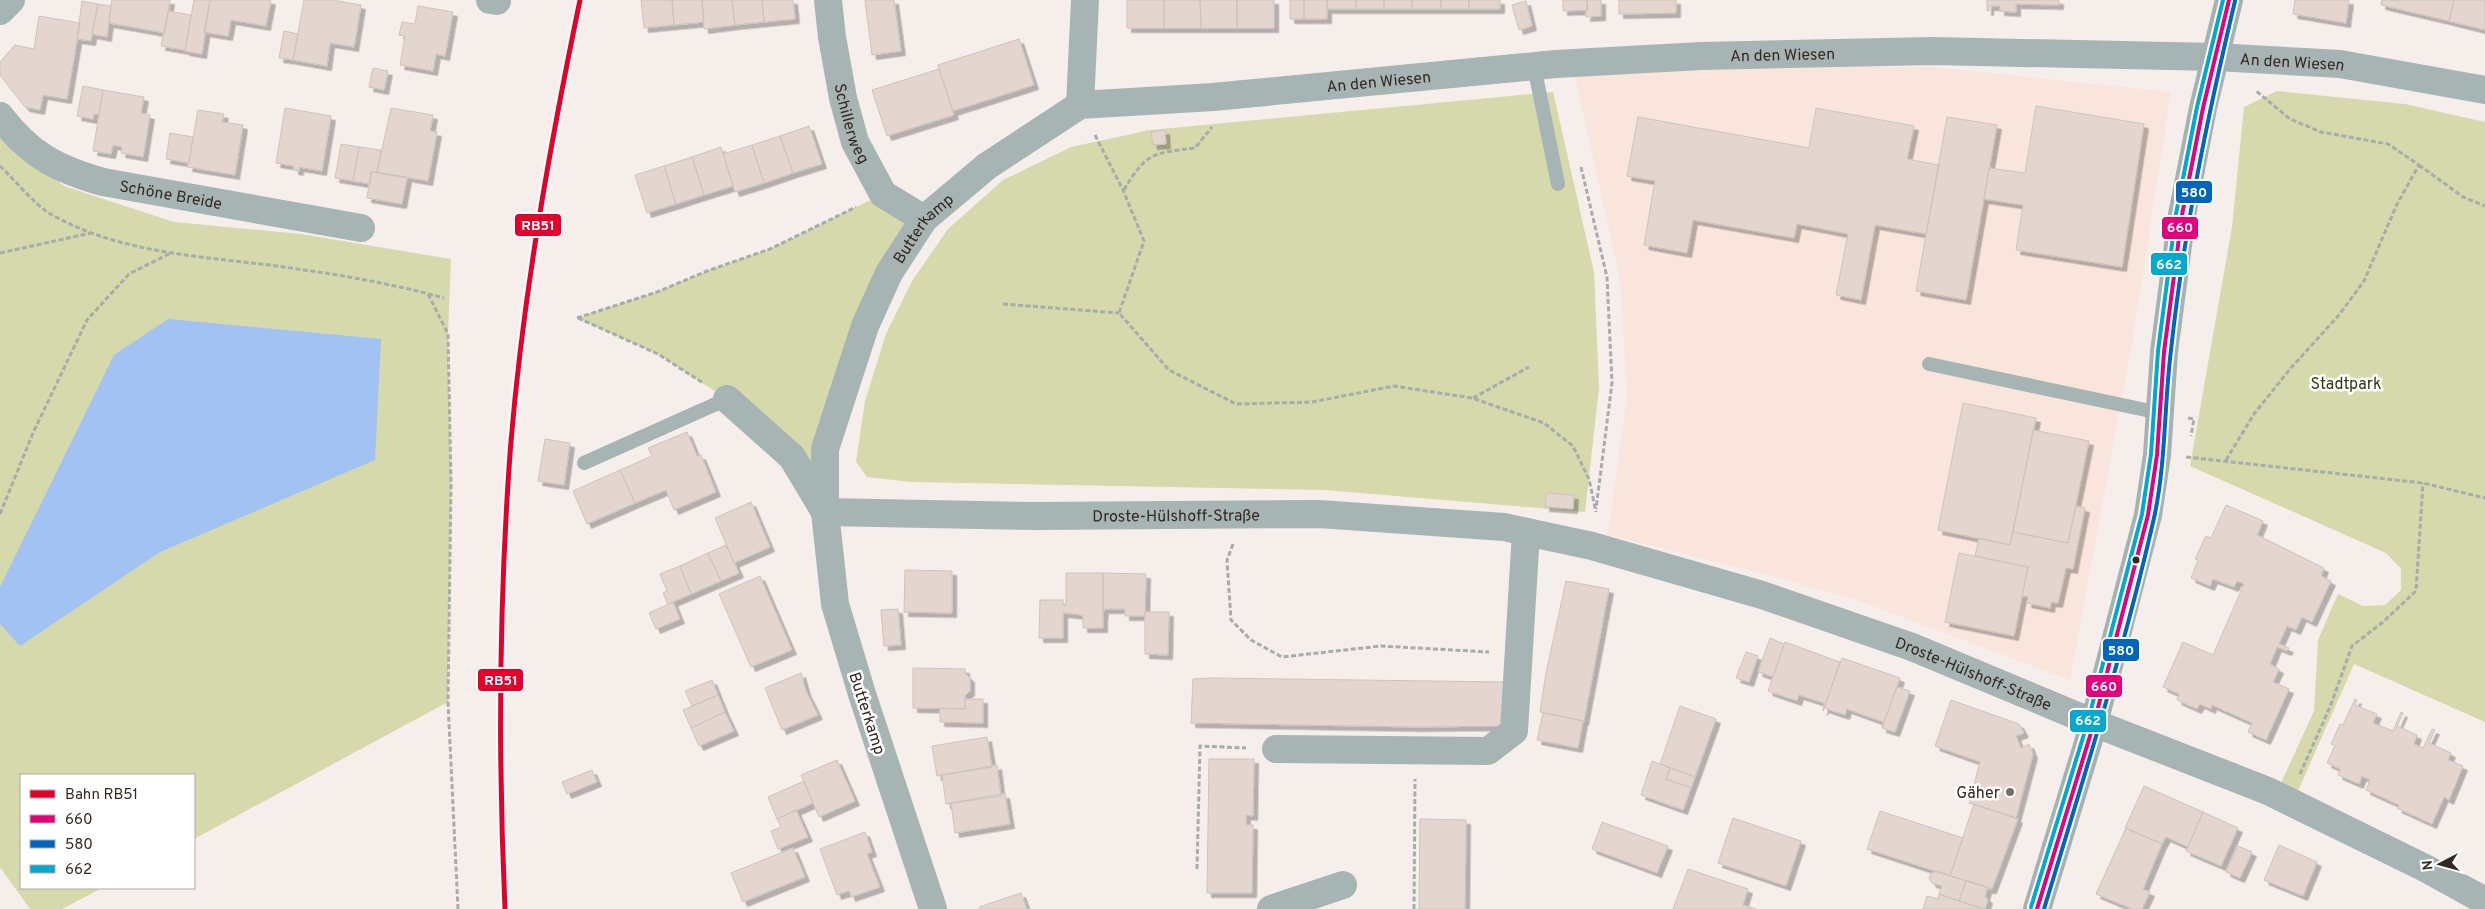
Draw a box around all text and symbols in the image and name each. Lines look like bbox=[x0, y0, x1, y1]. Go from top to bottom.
street label: An den Wiesen bbox=[1730, 45, 1835, 67]
street label: An den Wiesen bbox=[2239, 50, 2346, 77]
street label: An den Wiesen bbox=[1326, 68, 1432, 98]
street label: Schillerweg bbox=[829, 82, 873, 168]
street label: Schöne Breide bbox=[118, 177, 224, 215]
line badge: 580 bbox=[2175, 180, 2213, 204]
text: 580 bbox=[2181, 185, 2207, 202]
street label: Butterkamp bbox=[890, 190, 959, 268]
line badge: RB51 bbox=[514, 213, 562, 237]
line badge: 660 bbox=[2161, 216, 2199, 240]
text: RB51 bbox=[521, 218, 555, 235]
text: 660 bbox=[2167, 220, 2193, 237]
line badge: 662 bbox=[2150, 252, 2188, 276]
text: 662 bbox=[2156, 257, 2182, 274]
park label: Stadtpark bbox=[2311, 375, 2381, 395]
street label: Droste-Hülshoff-Straße bbox=[1092, 506, 1260, 528]
unlabelled marker bbox=[2131, 555, 2141, 565]
street label: Droste-Hülshoff-Straße bbox=[1892, 634, 2054, 716]
line badge: 580 bbox=[2102, 638, 2140, 662]
text: 580 bbox=[2108, 643, 2134, 660]
line badge: RB51 bbox=[477, 668, 524, 692]
street label: Butterkamp bbox=[843, 670, 889, 757]
text: RB51 bbox=[484, 673, 518, 690]
line badge: 660 bbox=[2085, 674, 2123, 698]
text: 660 bbox=[2091, 679, 2117, 696]
line badge: 662 bbox=[2069, 709, 2107, 733]
text: 662 bbox=[2075, 713, 2101, 730]
legend bbox=[20, 774, 195, 889]
place label: Gäher bbox=[1956, 784, 2000, 804]
text: Bahn RB51 bbox=[65, 786, 138, 805]
marker: Gäher bbox=[2004, 786, 2016, 798]
text: 660 bbox=[65, 811, 93, 830]
text: 580 bbox=[65, 836, 93, 855]
north arrow bbox=[2415, 839, 2465, 889]
text: N bbox=[2420, 859, 2438, 871]
text: 662 bbox=[65, 861, 92, 880]

